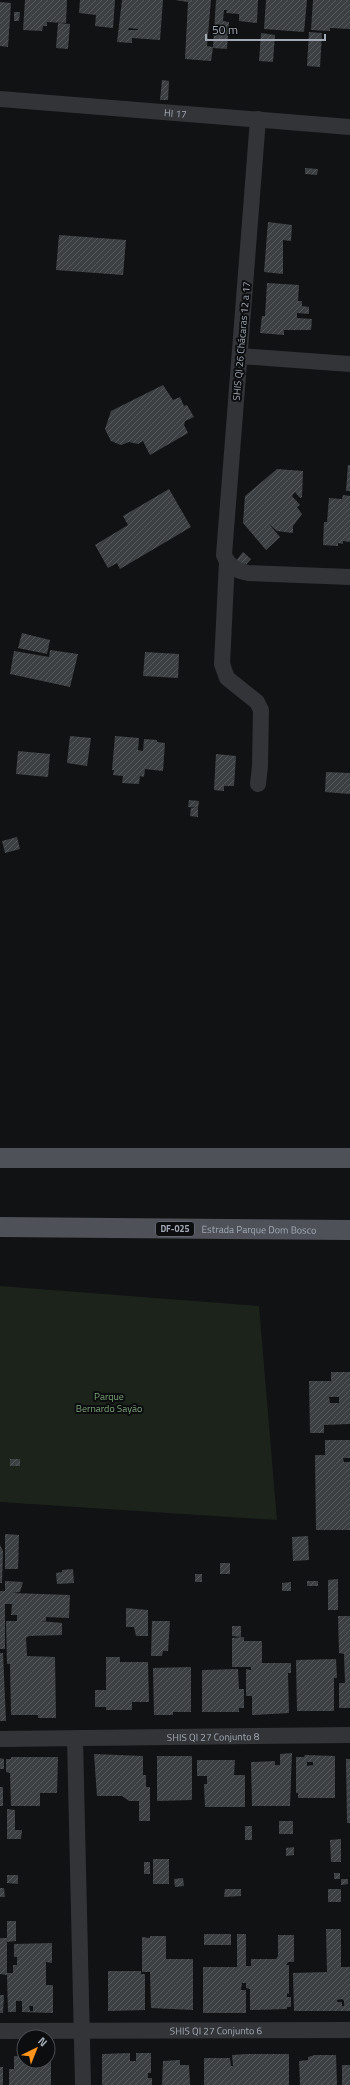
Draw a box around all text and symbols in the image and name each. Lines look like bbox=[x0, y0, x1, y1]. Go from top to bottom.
scale bar bbox=[206, 16, 325, 42]
text: 50 m bbox=[212, 20, 238, 39]
street label: HI 17 bbox=[164, 105, 187, 122]
street label: SHIS QI 26 Chácaras 12 a 17 bbox=[229, 281, 254, 401]
road number: DF-025 bbox=[156, 1222, 194, 1236]
street label: Estrada Parque Dom Bosco bbox=[202, 1222, 316, 1238]
park label: Parque Bernardo Sayão bbox=[76, 1389, 142, 1416]
street label: SHIS QI 27 Conjunto 8 bbox=[167, 1729, 260, 1745]
street label: SHIS QI 27 Conjunto 6 bbox=[170, 2023, 263, 2039]
north arrow bbox=[16, 2029, 56, 2069]
text: N bbox=[35, 2033, 51, 2050]

